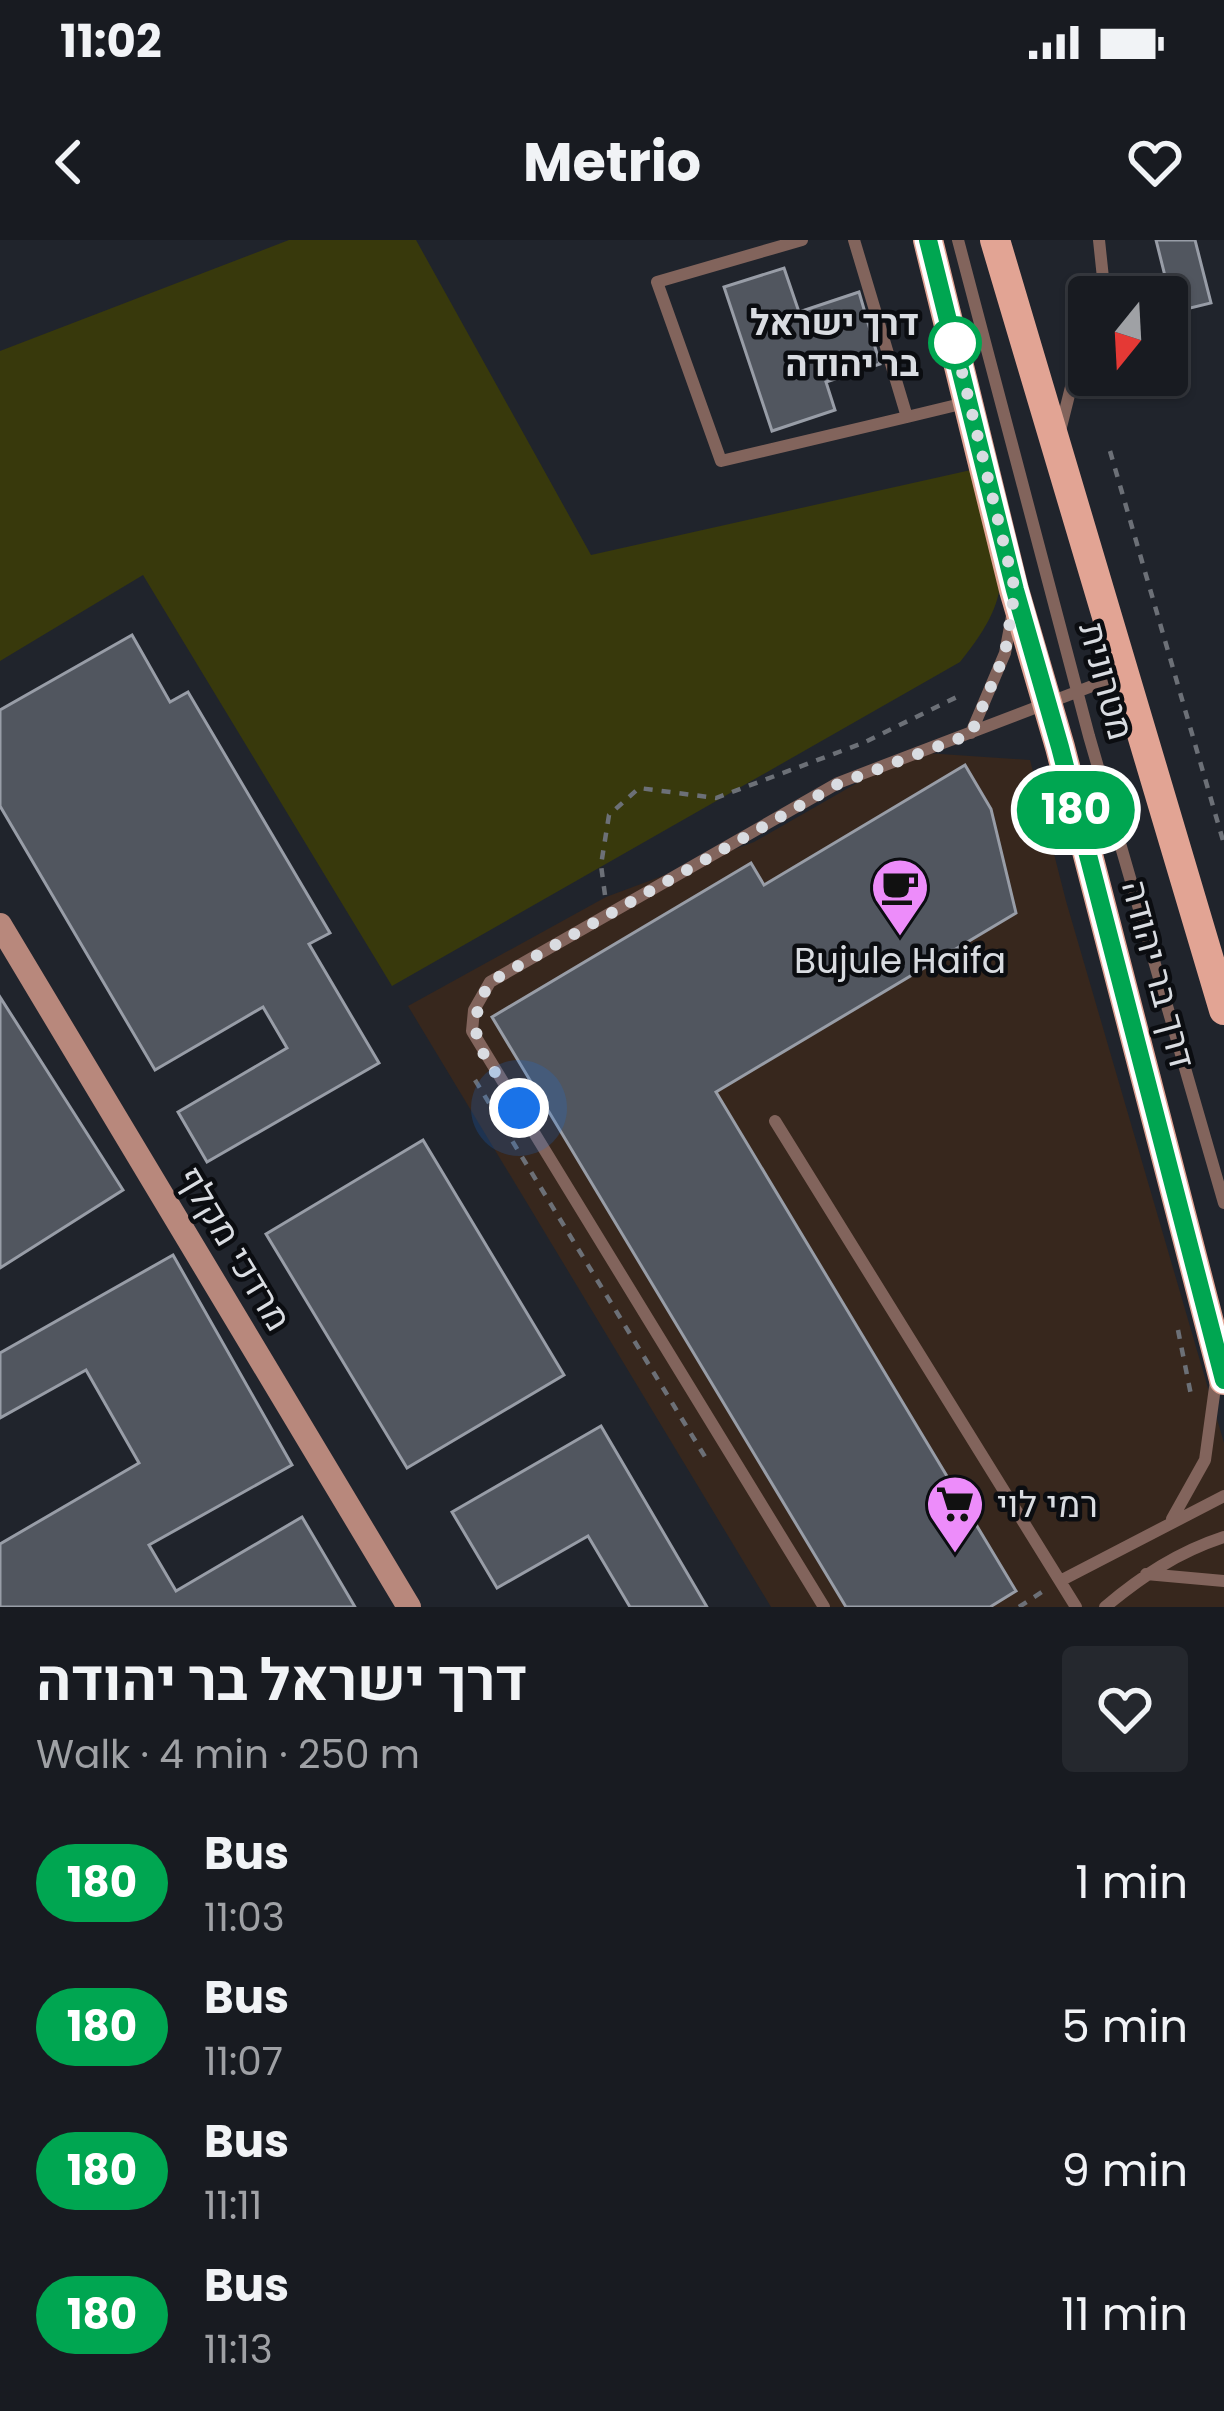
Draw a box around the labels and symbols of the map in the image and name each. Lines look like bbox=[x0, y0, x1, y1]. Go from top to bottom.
north arrow bbox=[1068, 276, 1188, 396]
place label: דרך ישראל בר יהודה bbox=[750, 297, 919, 389]
marker: דרך ישראל בר יהודה bbox=[930, 318, 980, 368]
street label: מטרונית bbox=[1066, 617, 1147, 746]
line badge: 180 bbox=[1007, 771, 1145, 849]
cafe icon: Bujule Haifa bbox=[869, 856, 931, 938]
street label: דרך בר יהודה bbox=[1109, 874, 1208, 1074]
place label: Bujule Haifa bbox=[794, 935, 1006, 986]
your location bbox=[489, 1078, 549, 1138]
street label: מרדכי מקלף bbox=[165, 1156, 304, 1340]
supermarket icon: רמי לוי bbox=[924, 1473, 986, 1555]
place label: רמי לוי bbox=[997, 1479, 1098, 1530]

